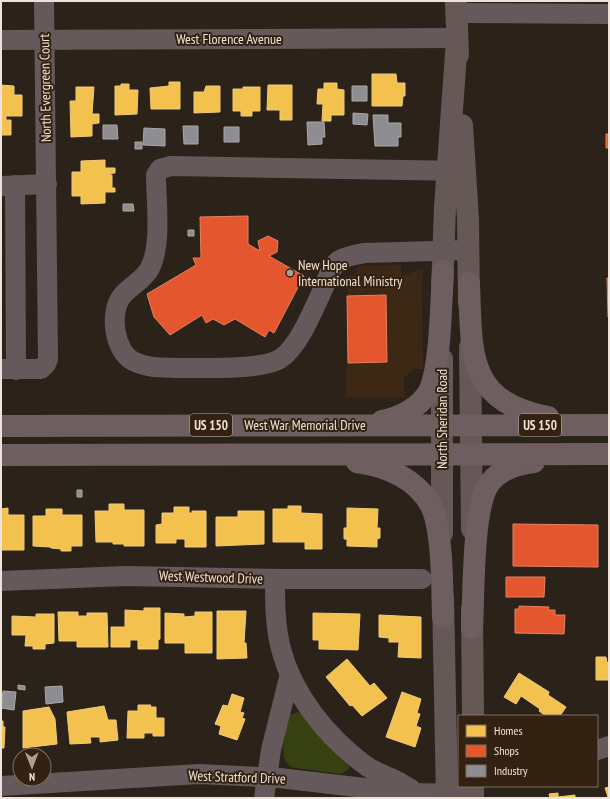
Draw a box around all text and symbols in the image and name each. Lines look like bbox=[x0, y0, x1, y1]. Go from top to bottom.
street label: West Florence Avenue bbox=[176, 30, 282, 48]
street label: North Evergreen Court bbox=[35, 34, 55, 142]
place label: New Hope International Ministry bbox=[298, 256, 403, 290]
marker: New Hope International Ministry bbox=[285, 268, 295, 278]
street label: North Sheridan Road bbox=[433, 369, 451, 469]
road number: US 150 bbox=[190, 414, 232, 436]
road number: US 150 bbox=[519, 414, 561, 436]
street label: West War Memorial Drive bbox=[244, 416, 366, 434]
street label: West Westwood Drive bbox=[159, 566, 263, 588]
legend bbox=[458, 715, 598, 787]
text: Homes bbox=[494, 723, 522, 738]
text: Shops bbox=[494, 743, 519, 758]
north arrow bbox=[12, 747, 52, 787]
text: Industry bbox=[494, 763, 528, 778]
street label: West Stratford Drive bbox=[188, 766, 286, 788]
text: N bbox=[29, 770, 35, 784]

